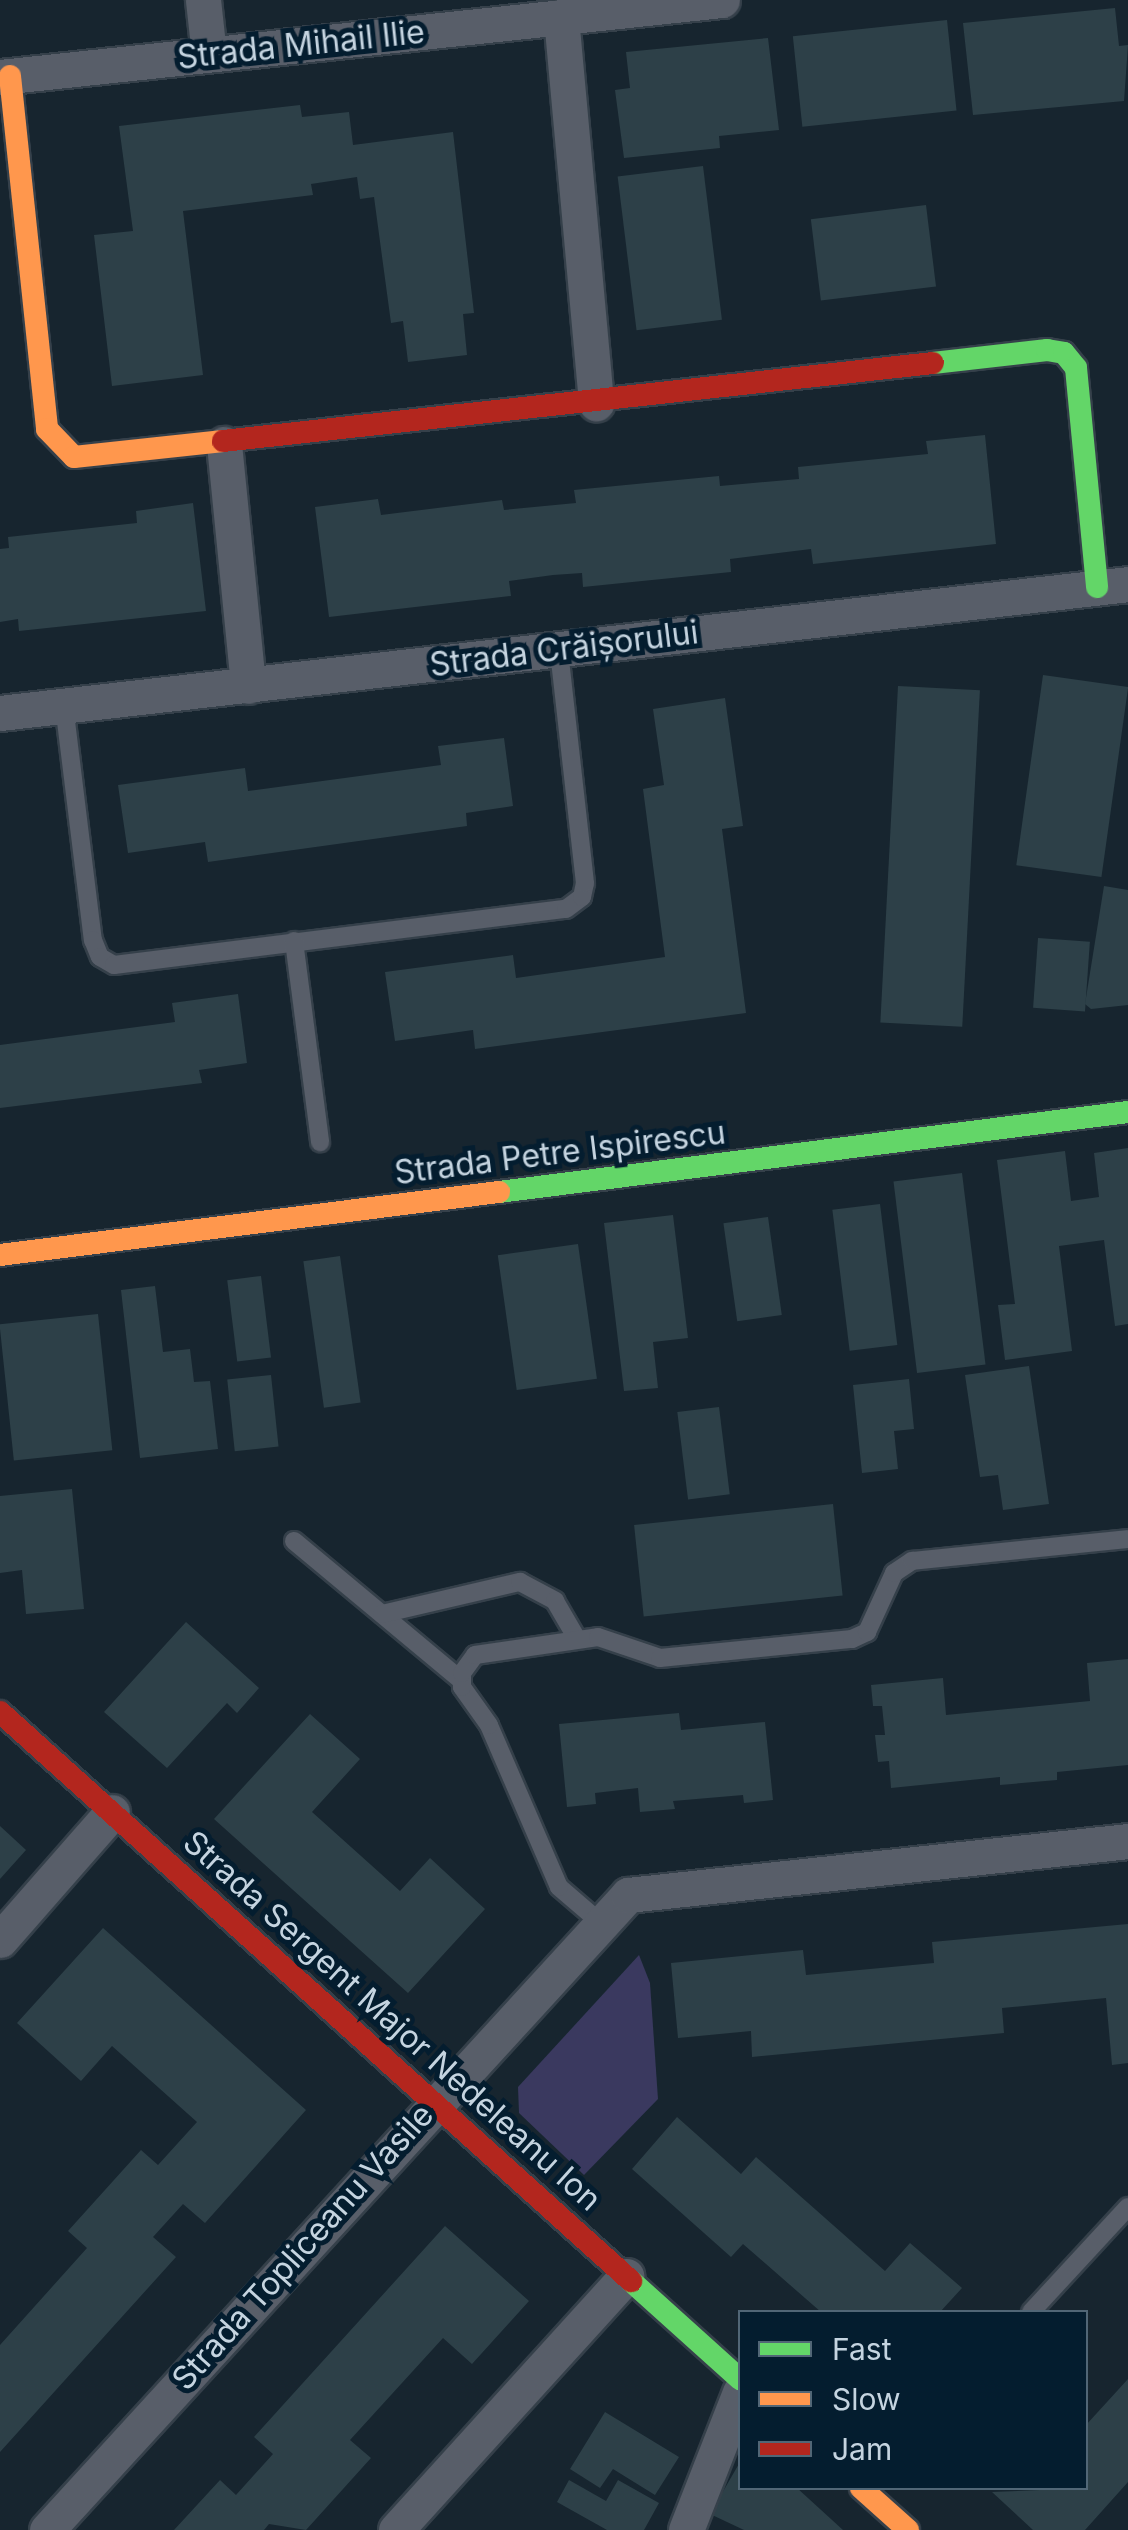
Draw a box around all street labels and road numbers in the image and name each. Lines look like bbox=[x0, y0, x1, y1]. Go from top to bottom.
street label: Strada Mihail Ilie bbox=[175, 13, 427, 77]
street label: Strada Crăișorului bbox=[428, 613, 700, 685]
street label: Strada Petre Ispirescu bbox=[392, 1114, 728, 1192]
street label: Strada Sergent Major Nedeleanu Ion bbox=[175, 1823, 609, 2219]
street label: Strada Topliceanu Vasile bbox=[164, 2096, 442, 2398]

